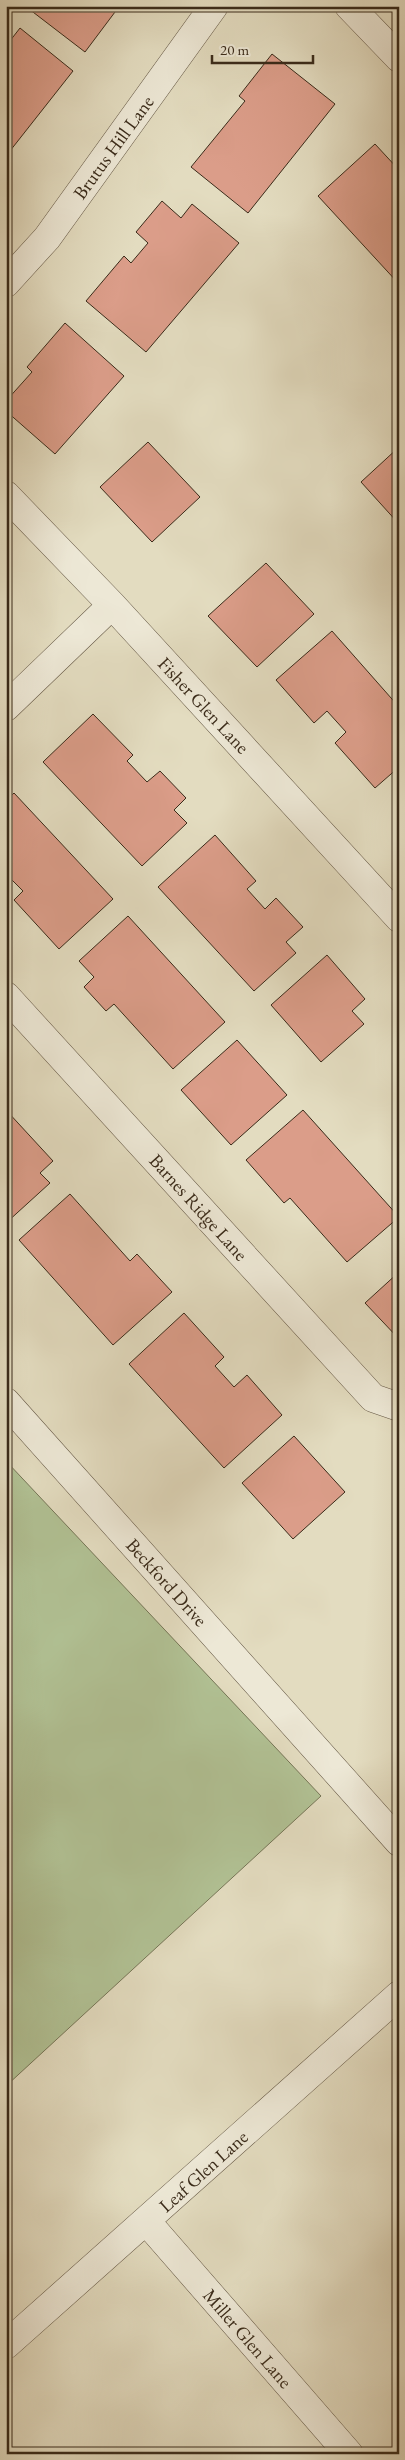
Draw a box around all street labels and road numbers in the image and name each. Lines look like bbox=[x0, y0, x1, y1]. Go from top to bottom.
street label: Brutus Hill Lane bbox=[67, 90, 160, 204]
street label: Fisher Glen Lane bbox=[152, 652, 255, 759]
street label: Barnes Ridge Lane bbox=[144, 1148, 253, 1266]
street label: Beckford Drive bbox=[120, 1533, 213, 1632]
street label: Leaf Glen Lane bbox=[153, 2125, 253, 2218]
street label: Miller Glen Lane bbox=[197, 2283, 298, 2393]

